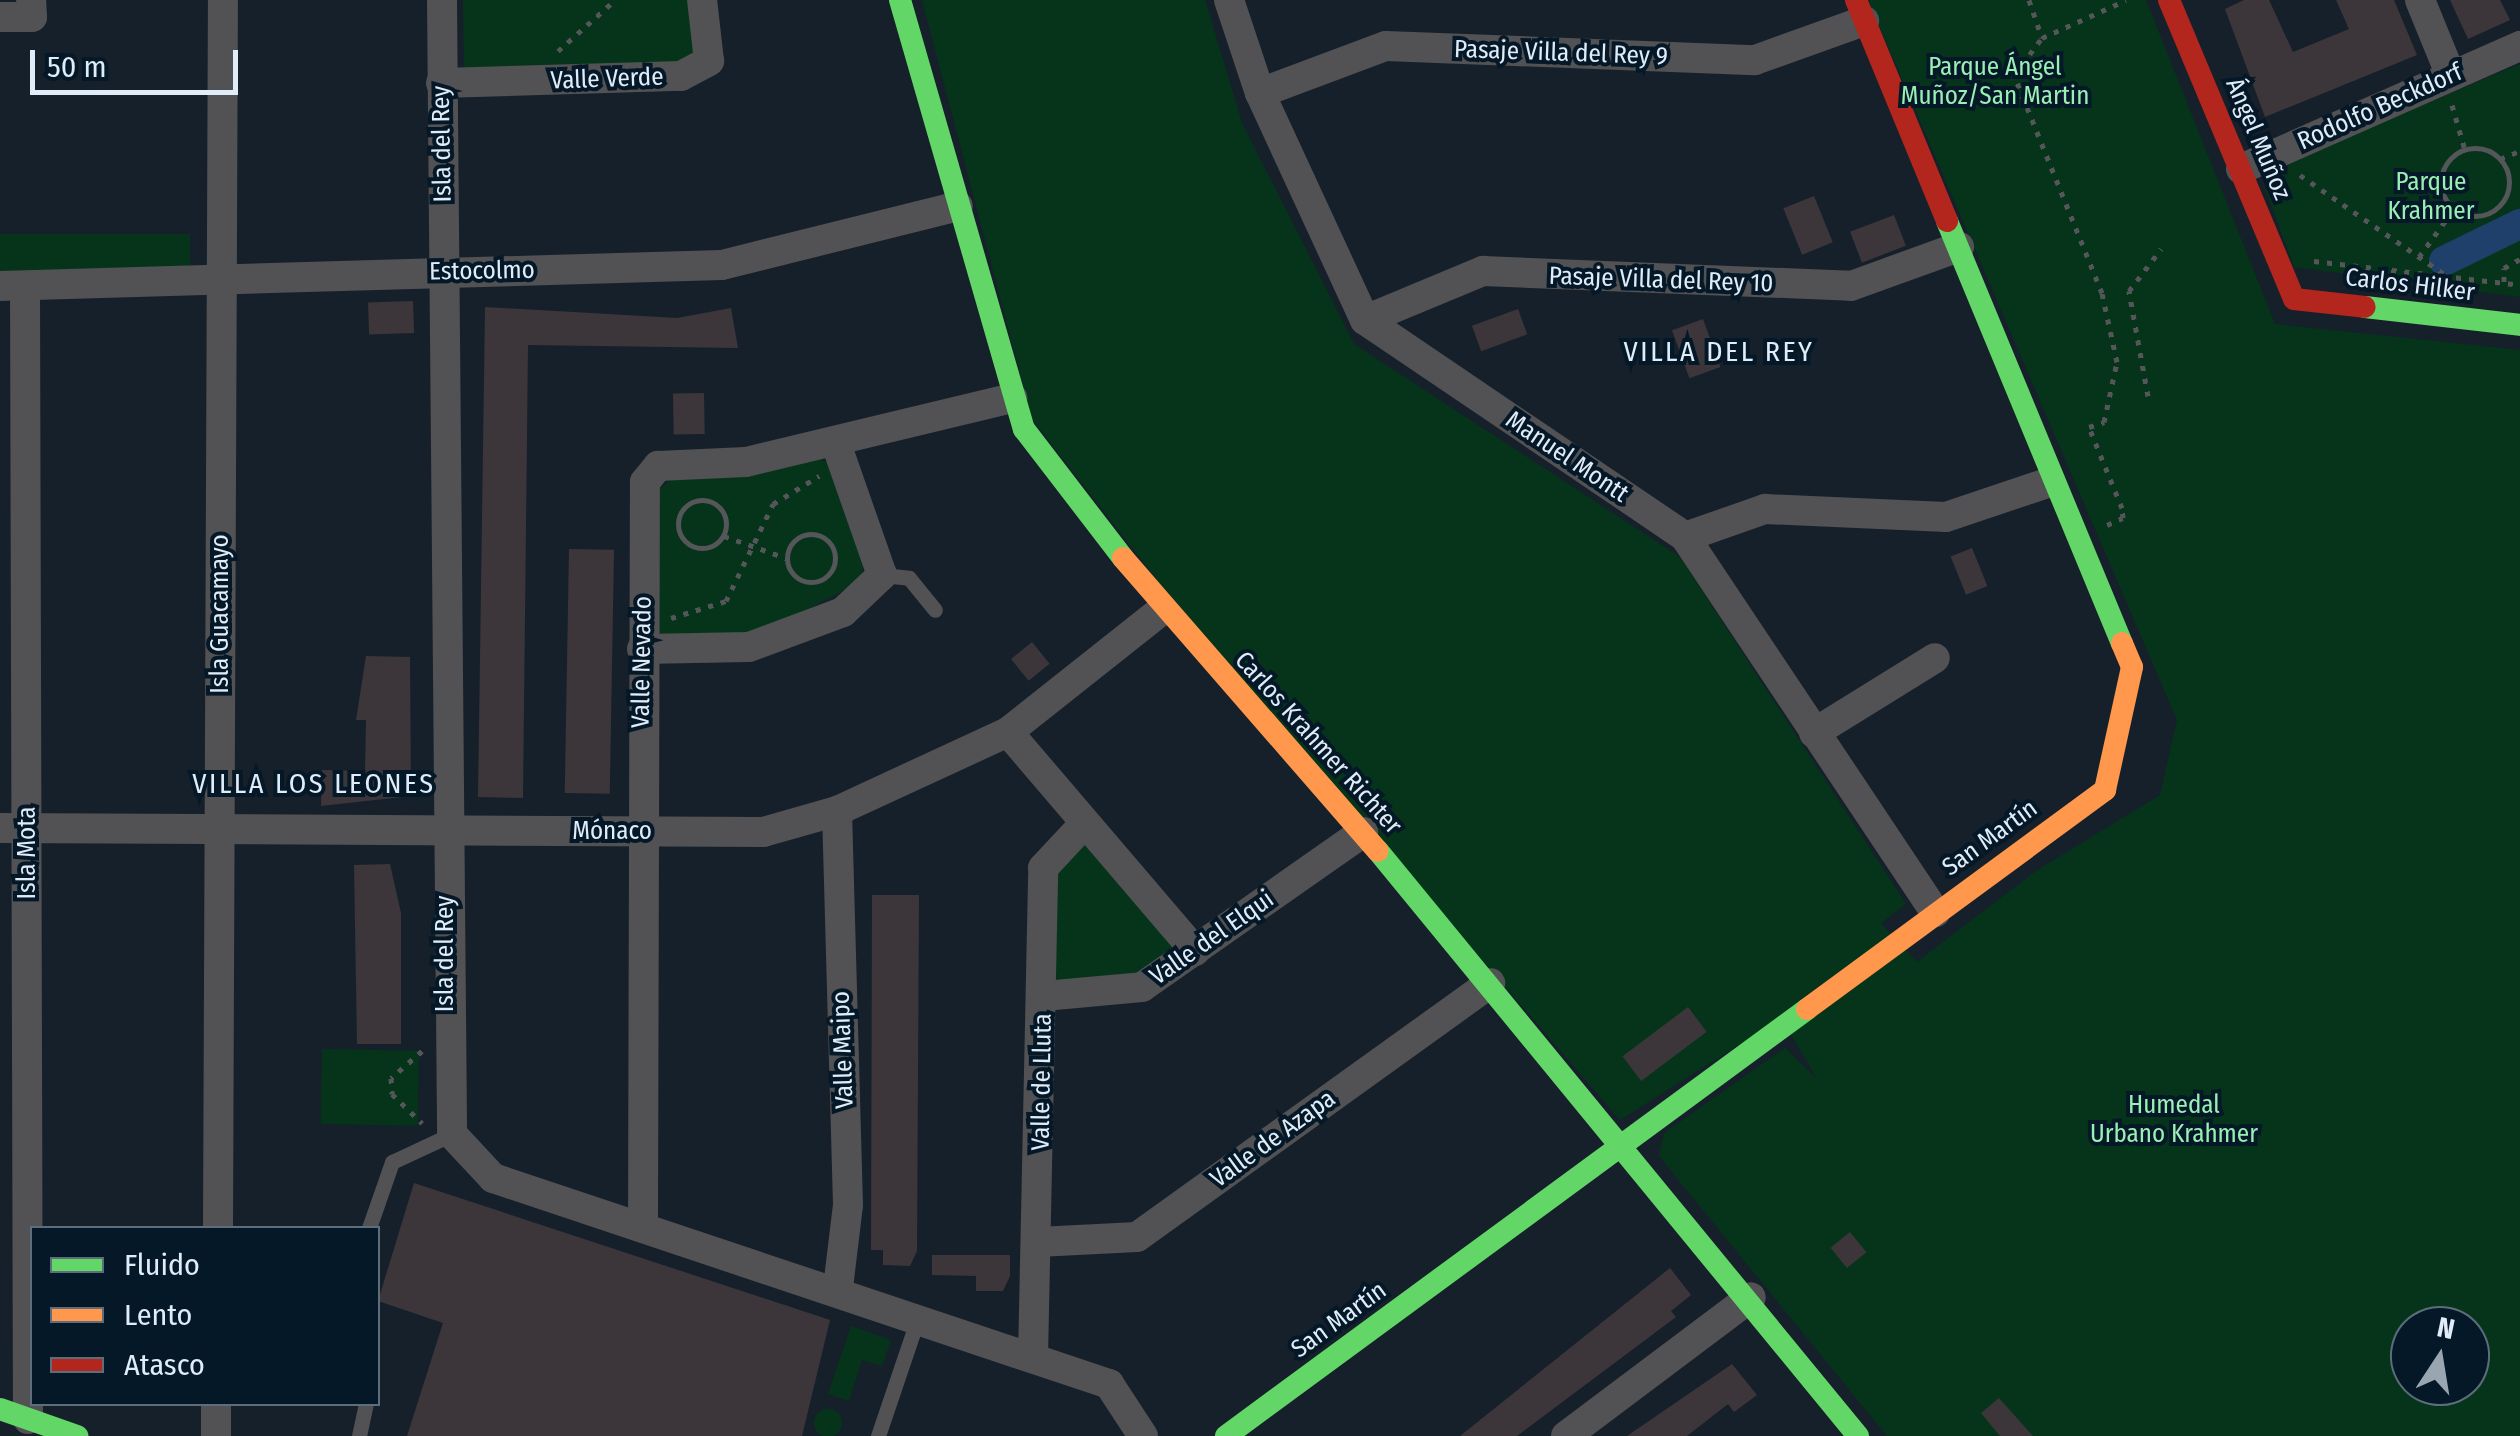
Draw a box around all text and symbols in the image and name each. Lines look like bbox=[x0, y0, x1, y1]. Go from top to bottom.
scale bar bbox=[35, 30, 242, 92]
street label: Pasaje Villa del Rey 9 bbox=[1454, 34, 1668, 72]
text: 50 m bbox=[47, 49, 107, 85]
park label: Parque Ángel Muñoz/San Martin bbox=[1901, 53, 2089, 112]
street label: Rodolfo Beckdorf bbox=[2293, 57, 2467, 157]
street label: Valle Verde bbox=[550, 62, 664, 96]
street label: Ángel Muñoz bbox=[2219, 74, 2297, 204]
street label: Isla del Rey bbox=[426, 85, 458, 203]
park label: Parque Krahmer bbox=[2388, 168, 2474, 227]
street label: Estocolmo bbox=[429, 255, 535, 287]
street label: Pasaje Villa del Rey 10 bbox=[1548, 261, 1774, 299]
street label: Carlos Hilker bbox=[2344, 262, 2476, 308]
district label: VILLA DEL REY bbox=[1624, 335, 1814, 369]
street label: Manuel Montt bbox=[1500, 405, 1634, 509]
street label: Isla Guacamayo bbox=[205, 534, 235, 694]
street label: Valle Nevado bbox=[626, 596, 658, 728]
street label: Carlos Krahmer Richter bbox=[1228, 646, 1408, 840]
district label: VILLA LOS LEONES bbox=[192, 767, 436, 801]
street label: San Martín bbox=[1937, 794, 2043, 882]
street label: Isla Mota bbox=[12, 807, 42, 899]
street label: Mónaco bbox=[572, 816, 652, 846]
street label: Valle del Elqui bbox=[1144, 884, 1280, 992]
street label: Isla del Rey bbox=[430, 896, 460, 1012]
street label: Valle Maipo bbox=[826, 991, 860, 1109]
street label: Valle de Lluta bbox=[1026, 1013, 1058, 1151]
street label: Valle de Azapa bbox=[1205, 1084, 1341, 1194]
park label: Humedal Urbano Krahmer bbox=[2090, 1091, 2258, 1150]
legend bbox=[30, 1226, 380, 1406]
text: Fluido bbox=[124, 1247, 200, 1283]
street label: San Martín bbox=[1286, 1276, 1392, 1364]
text: Lento bbox=[124, 1297, 192, 1333]
north arrow bbox=[2390, 1306, 2490, 1406]
text: N bbox=[2434, 1310, 2458, 1346]
text: Atasco bbox=[124, 1347, 205, 1383]

